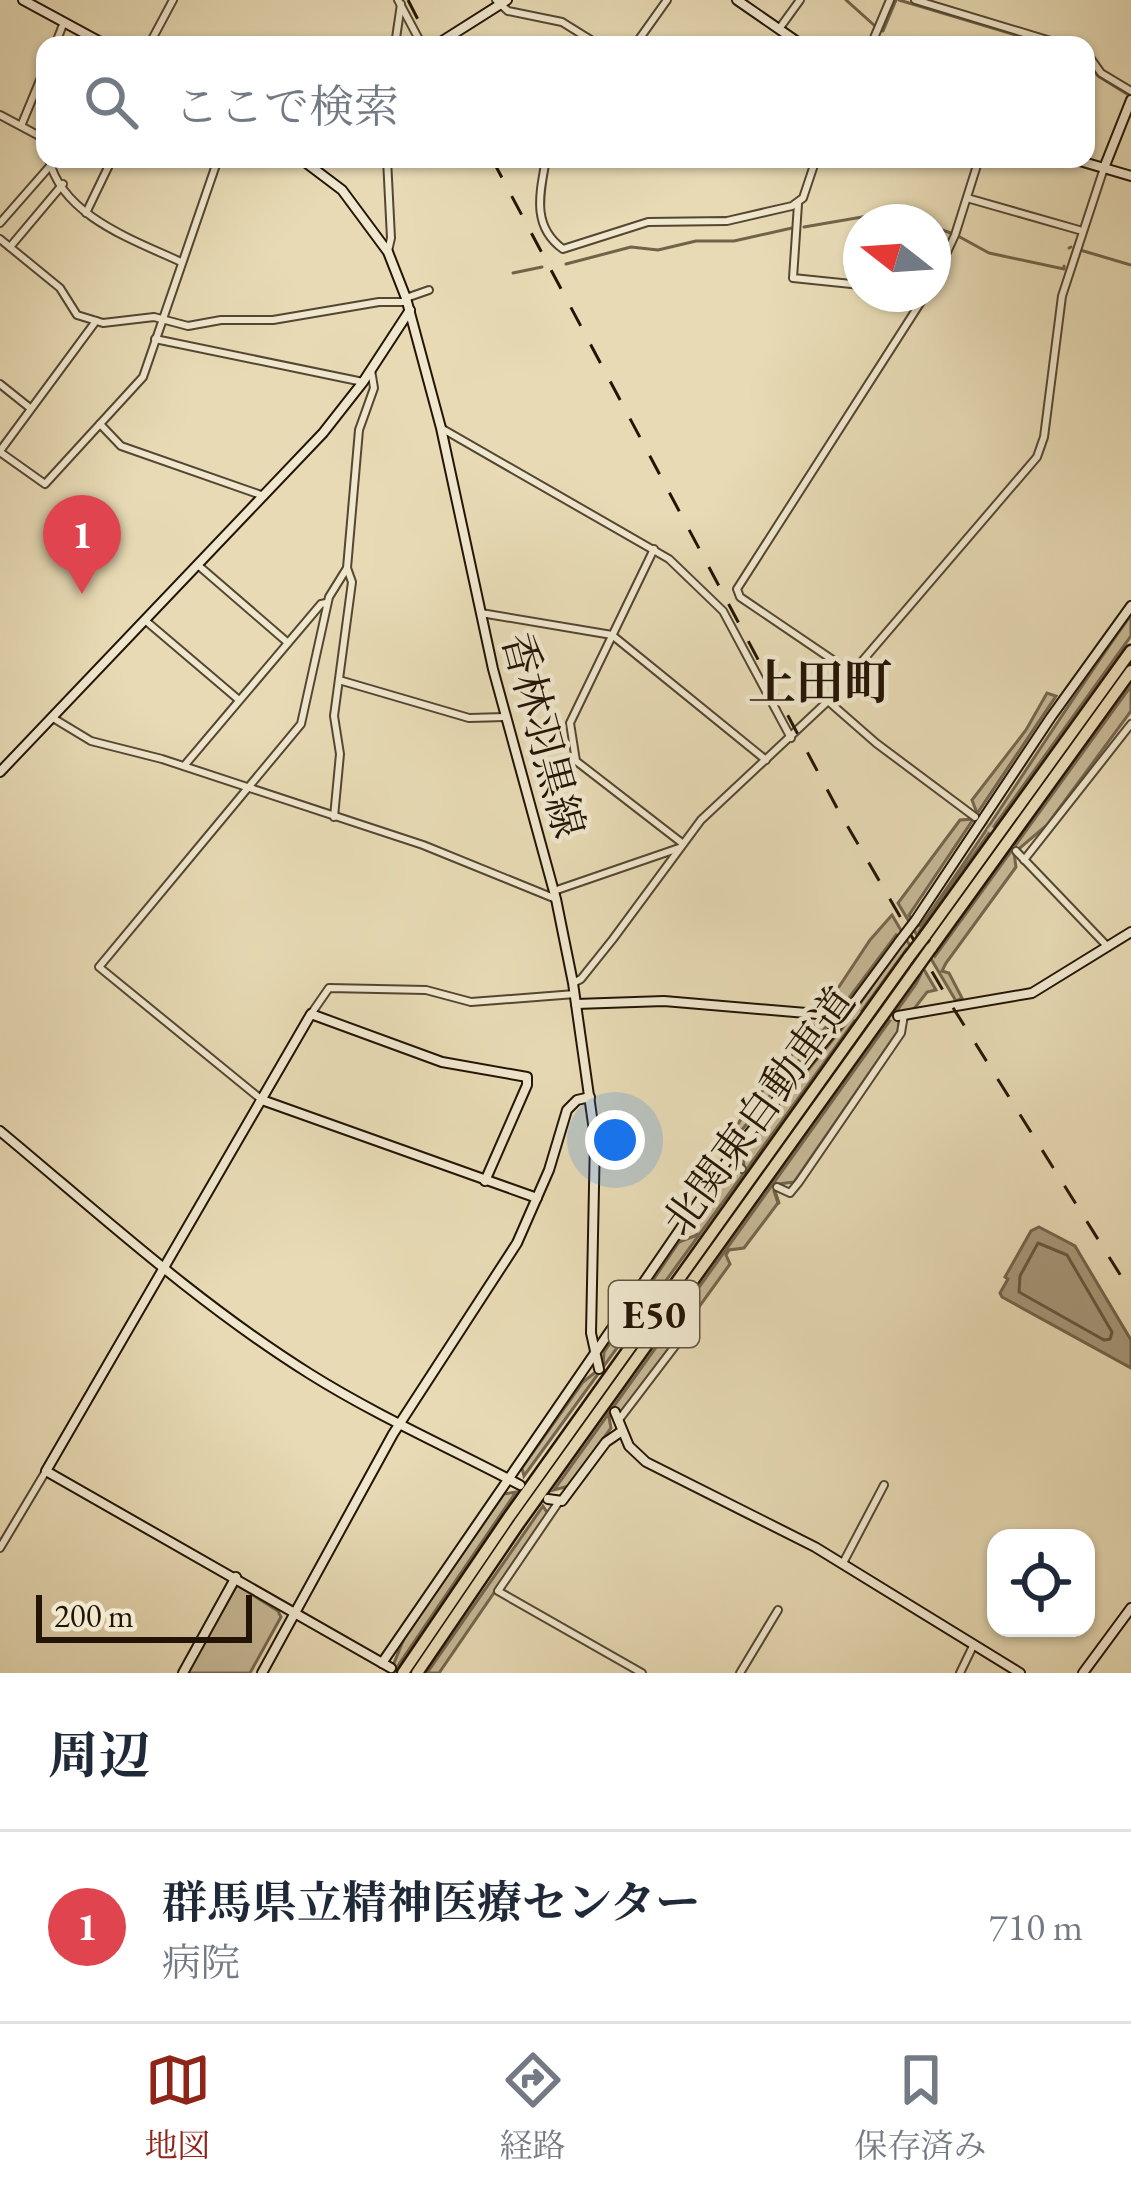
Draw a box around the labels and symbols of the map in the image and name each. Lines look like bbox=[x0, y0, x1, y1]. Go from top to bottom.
north arrow bbox=[843, 204, 951, 312]
pin: 1 bbox=[43, 495, 121, 594]
street label: 香林羽黒線 bbox=[490, 627, 597, 844]
district label: 上田町 bbox=[748, 651, 892, 713]
street label: 北関東自動車道 bbox=[650, 976, 867, 1246]
your location bbox=[585, 1110, 645, 1170]
road number: E50 bbox=[609, 1281, 699, 1347]
scale bar bbox=[36, 1589, 252, 1642]

